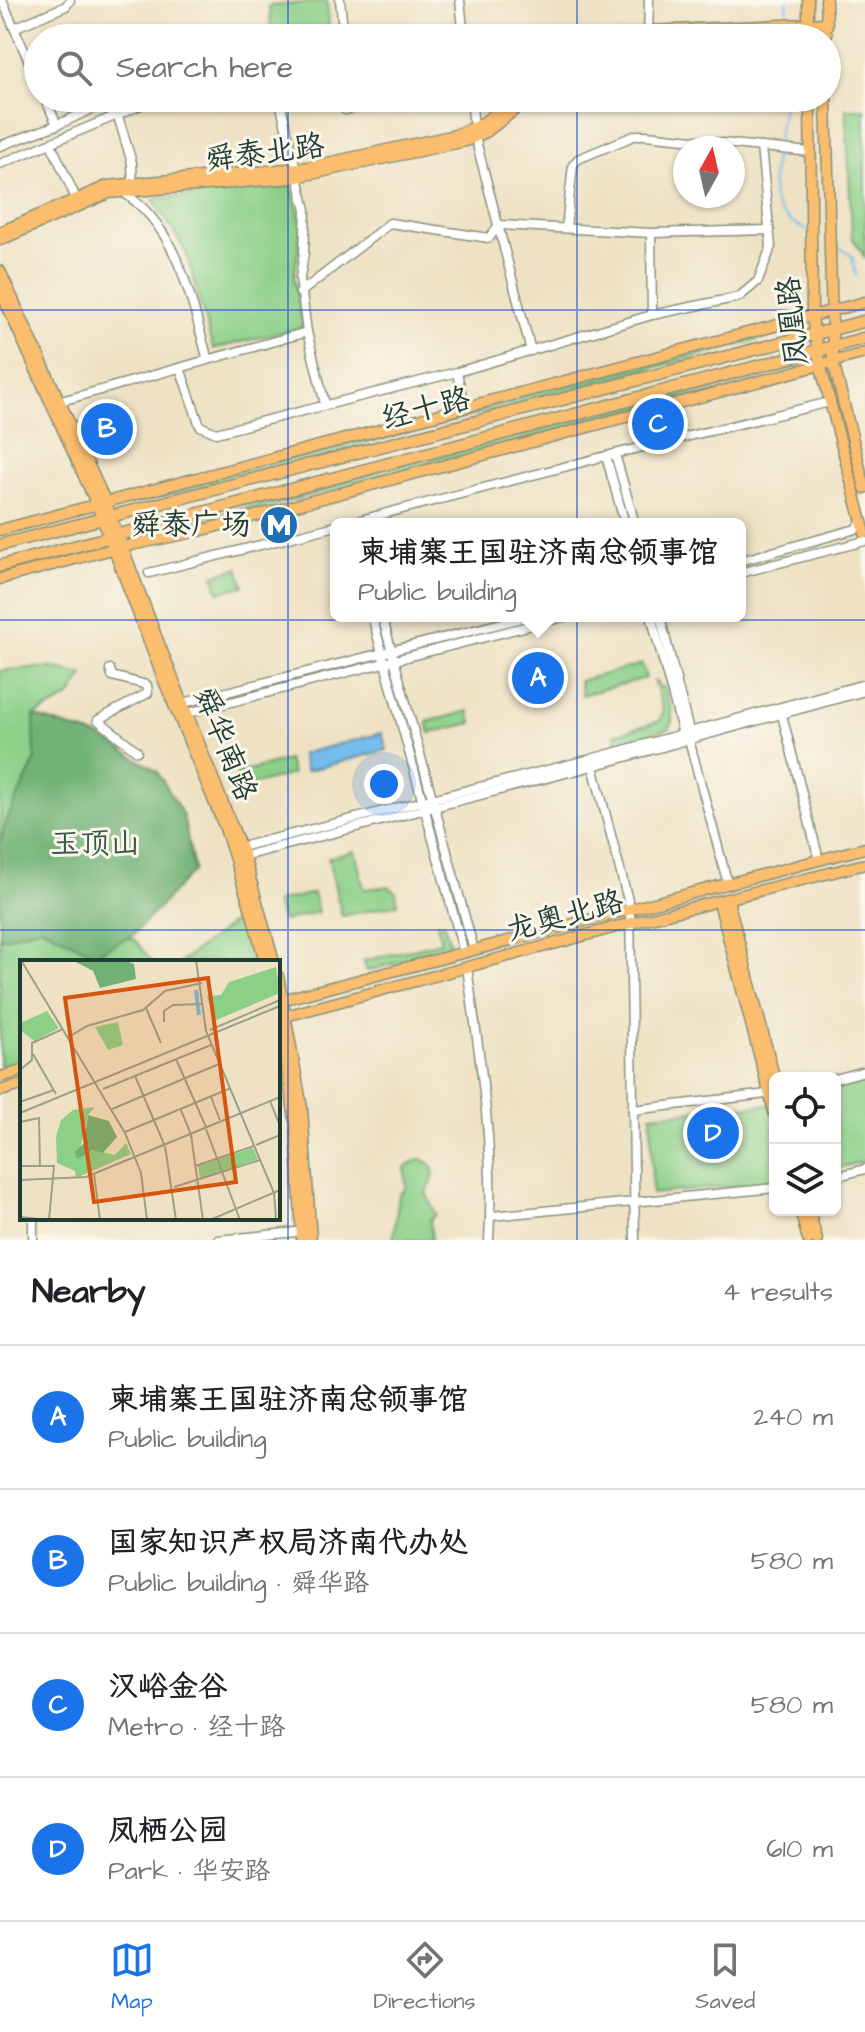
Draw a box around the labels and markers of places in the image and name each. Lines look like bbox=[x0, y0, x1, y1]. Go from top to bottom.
pin: C bbox=[632, 394, 684, 454]
pin: B bbox=[81, 399, 133, 459]
place label: 舜泰广场 bbox=[131, 504, 251, 546]
metro station icon: 舜泰广场 bbox=[258, 504, 300, 546]
pin: A bbox=[512, 648, 564, 708]
pin: D bbox=[687, 1103, 739, 1163]

